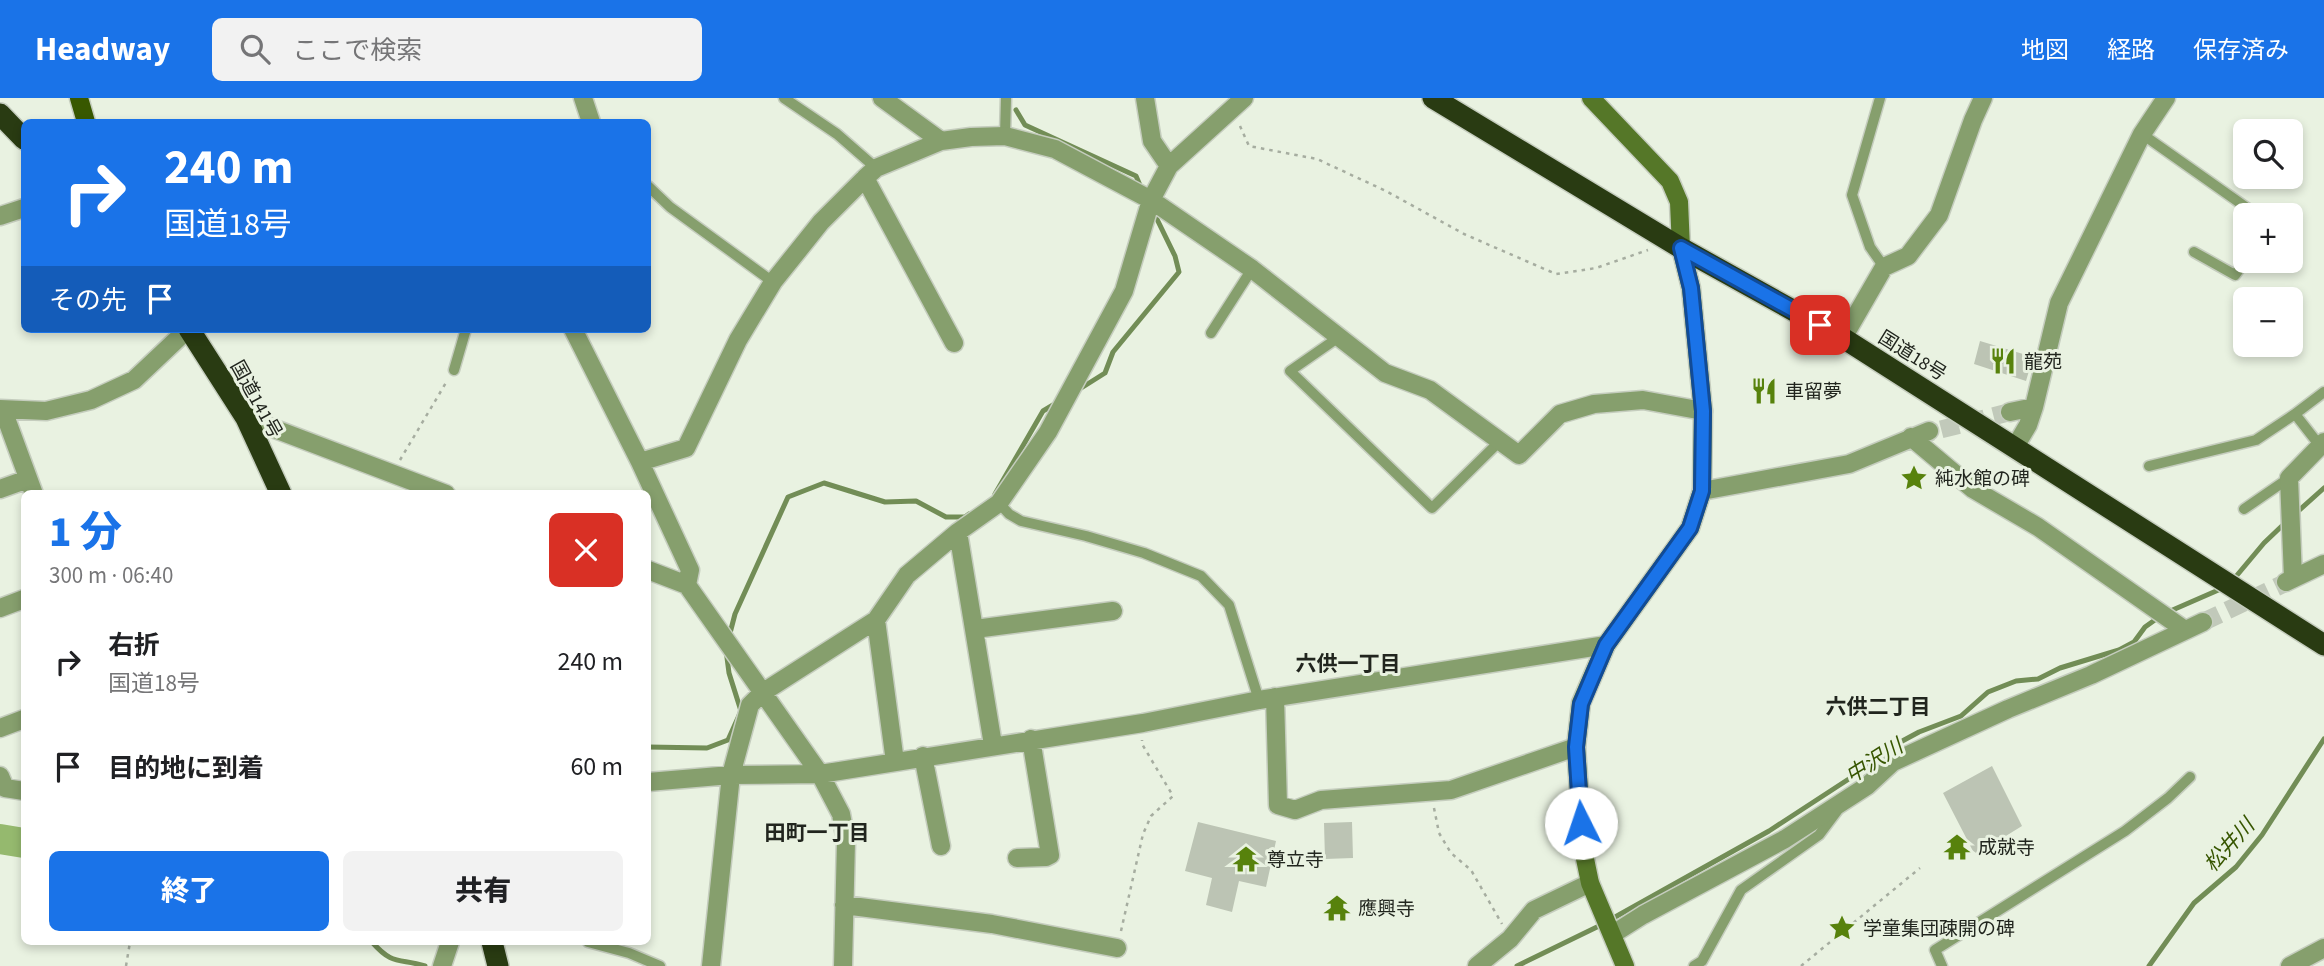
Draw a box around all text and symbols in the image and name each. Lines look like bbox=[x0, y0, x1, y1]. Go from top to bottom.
search box bbox=[212, 18, 702, 81]
text: Headway bbox=[35, 26, 170, 73]
icon: search bbox=[236, 30, 274, 68]
text: ここで検索 bbox=[292, 32, 422, 69]
text: 地図 bbox=[2021, 33, 2069, 68]
text: 経路 bbox=[2107, 33, 2155, 68]
text: 保存済み bbox=[2193, 33, 2289, 68]
map controls bbox=[2233, 119, 2303, 357]
button: search bbox=[2233, 119, 2303, 189]
text: 240 m bbox=[164, 133, 293, 203]
icon: right bbox=[49, 147, 140, 238]
text: 国道18号 bbox=[164, 202, 292, 248]
button: + bbox=[2233, 203, 2303, 273]
icon: arrive bbox=[141, 280, 179, 318]
text: その先 bbox=[49, 282, 127, 319]
button: − bbox=[2233, 287, 2303, 357]
pin bbox=[1790, 295, 1850, 355]
icon: arrive bbox=[1801, 306, 1839, 344]
street label: 国道18号 bbox=[1873, 325, 1952, 388]
restaurant icon: 龍苑 bbox=[1988, 346, 2018, 376]
place label: 龍苑 bbox=[2024, 349, 2062, 376]
street label: 国道141号 bbox=[223, 356, 288, 444]
restaurant icon: 車留夢 bbox=[1749, 376, 1779, 406]
place label: 車留夢 bbox=[1785, 379, 1842, 406]
place icon: 純水館の碑 bbox=[1899, 463, 1929, 493]
place label: 純水館の碑 bbox=[1935, 466, 2030, 493]
text: 1 分 bbox=[49, 503, 122, 563]
button: close bbox=[549, 513, 623, 587]
text: 300 m · 06:40 bbox=[49, 559, 173, 592]
text: 右折 bbox=[108, 627, 160, 664]
icon: right bbox=[49, 643, 87, 681]
text: 240 m bbox=[557, 643, 623, 680]
district label: 六供一丁目 bbox=[1296, 649, 1401, 679]
text: 国道18号 bbox=[108, 667, 200, 700]
district label: 六供二丁目 bbox=[1826, 692, 1931, 722]
water label: 中沢川 bbox=[1839, 731, 1910, 790]
icon: arrive bbox=[49, 748, 87, 786]
text: 60 m bbox=[570, 748, 623, 785]
text: 目的地に到着 bbox=[108, 750, 264, 787]
position arrow bbox=[1544, 786, 1618, 860]
water label: 松井川 bbox=[2197, 810, 2263, 878]
district label: 田町一丁目 bbox=[765, 818, 870, 848]
temple icon: 成就寺 bbox=[1942, 832, 1972, 862]
place label: 成就寺 bbox=[1978, 835, 2035, 862]
temple icon: 尊立寺 bbox=[1231, 844, 1261, 874]
place label: 尊立寺 bbox=[1267, 847, 1324, 874]
button: 終了 bbox=[49, 851, 329, 931]
button: 共有 bbox=[343, 851, 623, 931]
temple icon: 應興寺 bbox=[1322, 893, 1352, 923]
place label: 應興寺 bbox=[1358, 896, 1415, 923]
place icon: 学童集団疎開の碑 bbox=[1827, 913, 1857, 943]
place label: 学童集団疎開の碑 bbox=[1863, 916, 2015, 943]

